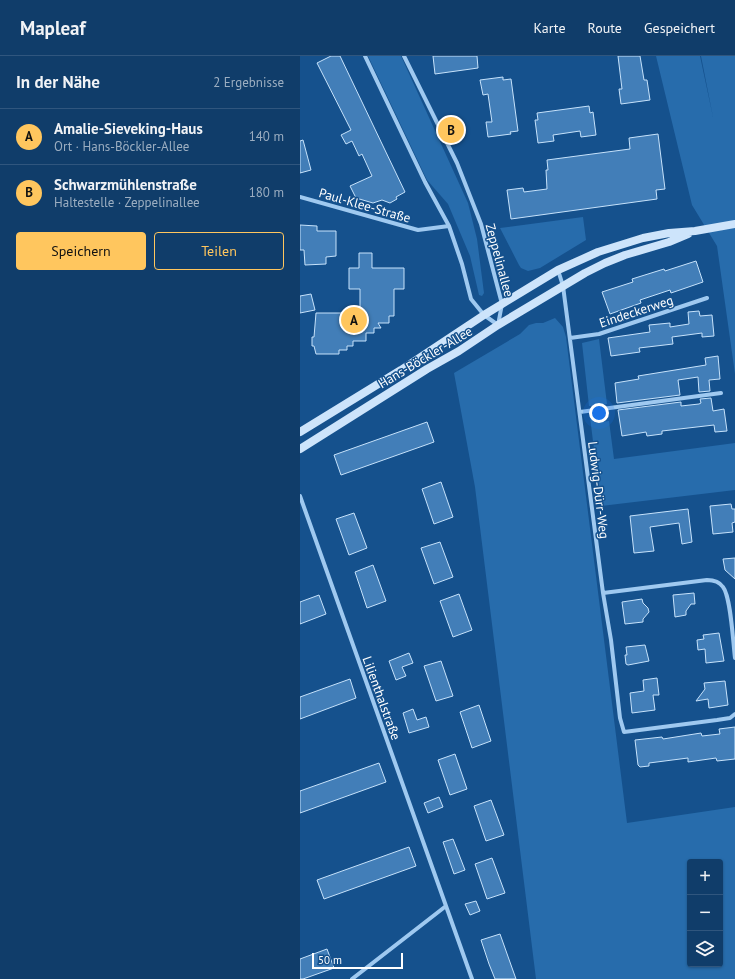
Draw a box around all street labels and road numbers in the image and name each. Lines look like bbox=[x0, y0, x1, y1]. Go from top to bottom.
street label: Paul-Klee-Straße bbox=[317, 184, 413, 227]
street label: Zeppelinallee bbox=[482, 222, 517, 299]
street label: Eindeckerweg bbox=[597, 292, 675, 331]
street label: Hans-Böckler-Allee bbox=[375, 323, 475, 392]
street label: Ludwig-Dürr-Weg bbox=[584, 440, 613, 540]
street label: Lilienthalstraße bbox=[358, 654, 405, 742]

